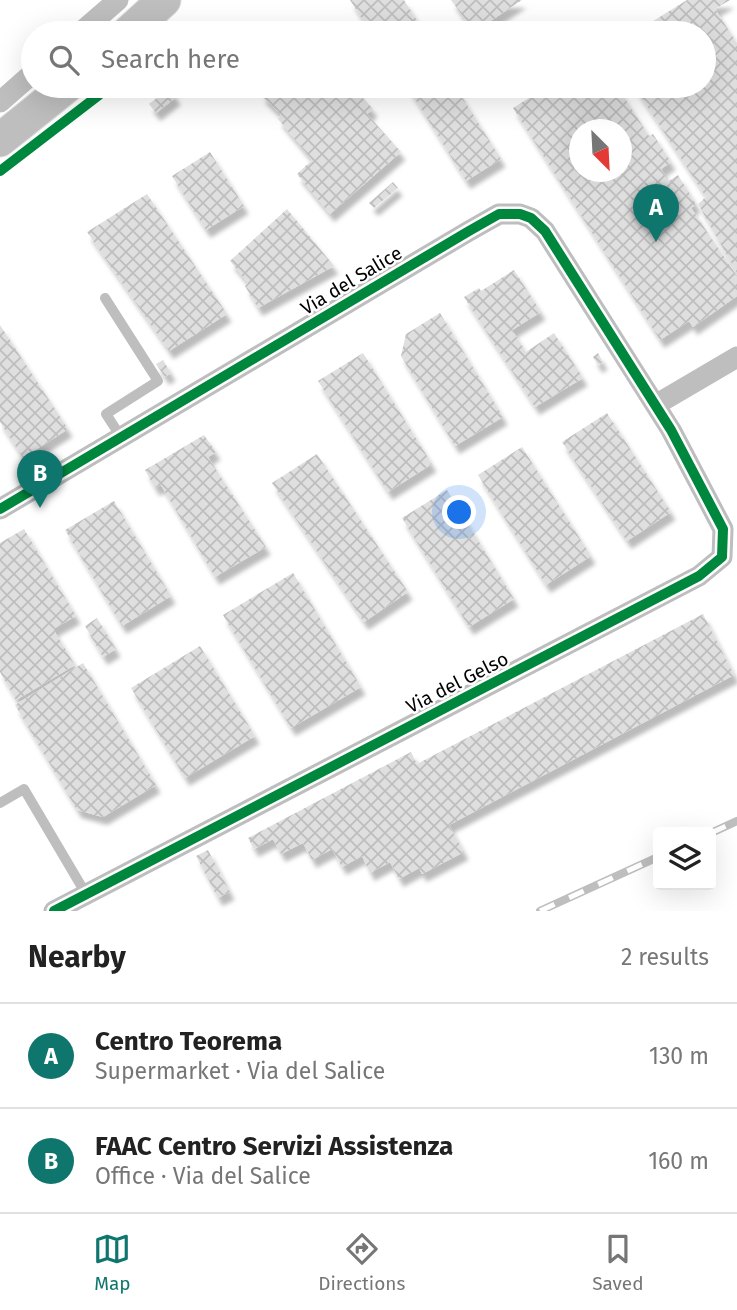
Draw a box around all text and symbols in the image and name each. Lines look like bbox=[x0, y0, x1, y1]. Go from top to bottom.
search box bbox=[21, 21, 716, 98]
icon: search bbox=[45, 41, 83, 79]
text: Search here bbox=[101, 44, 240, 75]
north arrow bbox=[569, 119, 632, 182]
pin: A bbox=[633, 184, 679, 242]
street label: Via del Salice bbox=[296, 241, 406, 320]
pin: B bbox=[17, 450, 63, 508]
your location bbox=[442, 495, 476, 529]
street label: Via del Gelso bbox=[402, 647, 512, 718]
map controls bbox=[653, 827, 716, 890]
button: layers bbox=[653, 827, 716, 890]
text: Nearby bbox=[28, 939, 126, 975]
text: 2 results bbox=[621, 943, 709, 971]
text: Centro Teorema bbox=[95, 1026, 282, 1057]
text: A bbox=[44, 1042, 58, 1070]
text: 130 m bbox=[649, 1042, 709, 1070]
text: Supermarket · Via del Salice bbox=[95, 1057, 385, 1085]
text: FAAC Centro Servizi Assistenza bbox=[95, 1131, 453, 1162]
text: B bbox=[44, 1147, 58, 1175]
text: 160 m bbox=[648, 1147, 709, 1175]
text: Office · Via del Salice bbox=[95, 1162, 311, 1190]
tab: Map bbox=[93, 1230, 131, 1295]
tab: Directions bbox=[318, 1230, 405, 1295]
tab: Saved bbox=[592, 1230, 644, 1295]

